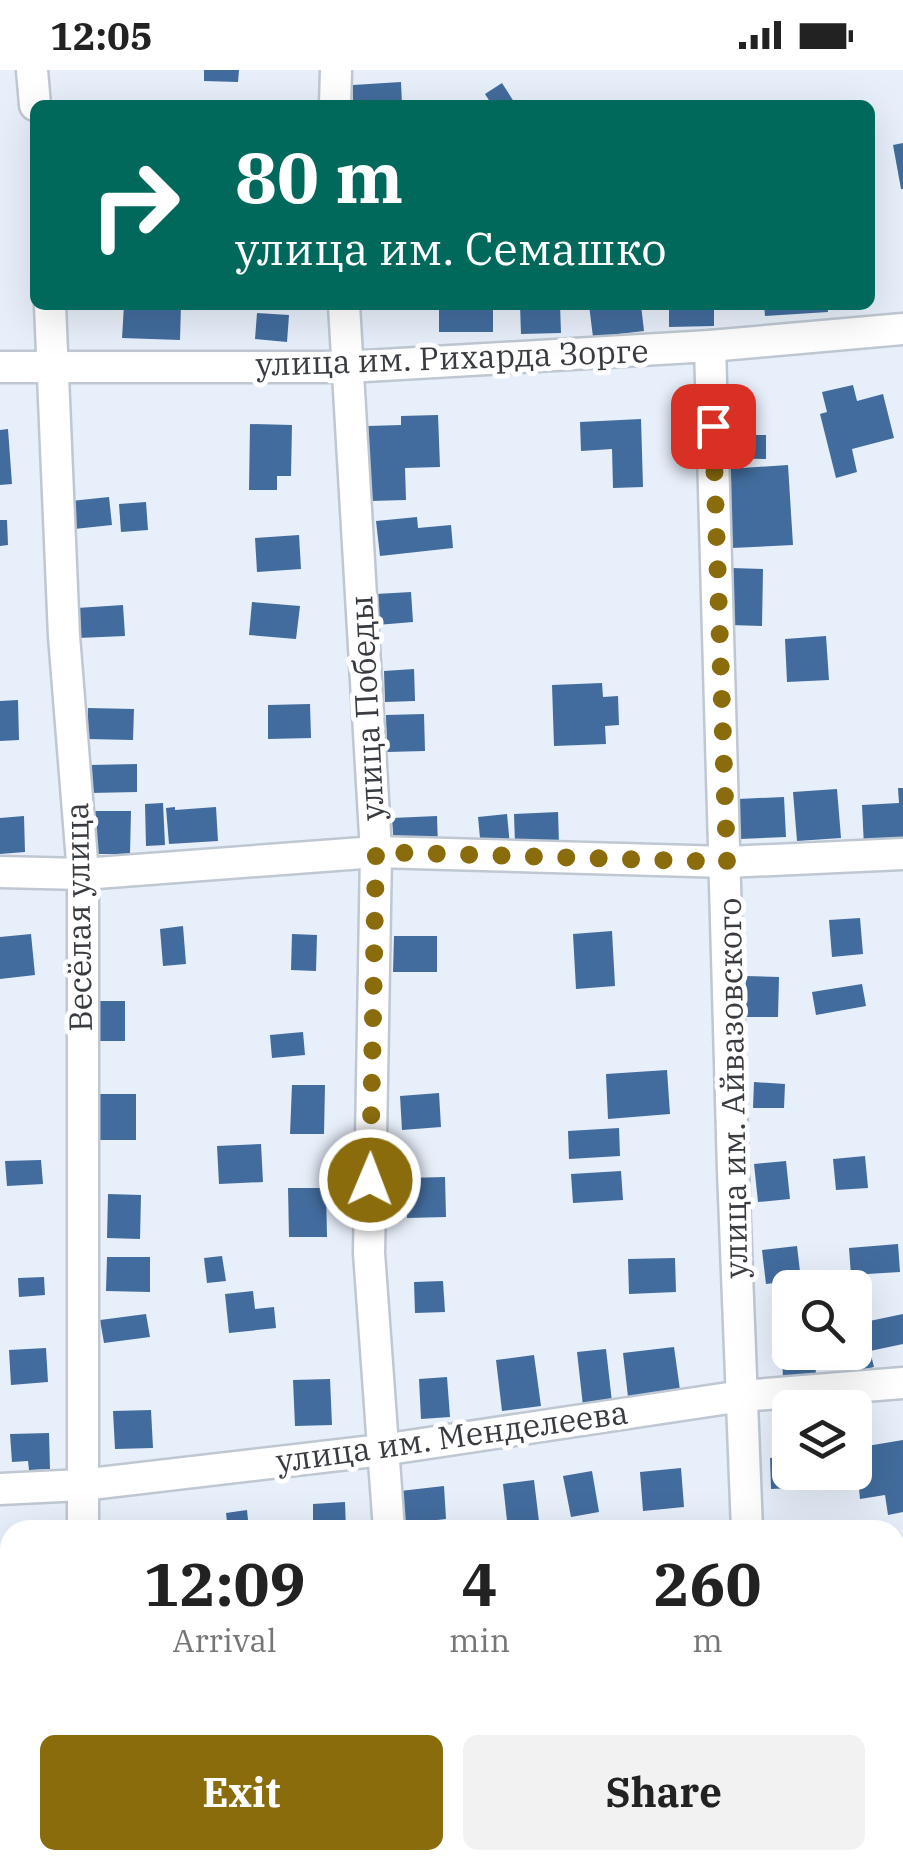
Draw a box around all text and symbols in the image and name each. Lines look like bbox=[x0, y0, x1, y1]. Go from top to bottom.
text: 12:05 bbox=[50, 11, 153, 60]
text: 80 m bbox=[235, 131, 403, 222]
icon: right bbox=[70, 140, 200, 270]
text: улица им. Семашко bbox=[235, 219, 666, 277]
street label: улица им. Рихарда Зорге bbox=[255, 329, 649, 385]
pin bbox=[671, 384, 756, 469]
icon: arrive bbox=[686, 399, 741, 454]
street label: улица Победы bbox=[339, 594, 393, 822]
street label: Весёлая улица bbox=[55, 802, 101, 1032]
street label: улица им. Айвазовского bbox=[708, 897, 756, 1279]
position arrow bbox=[318, 1128, 422, 1232]
map controls bbox=[772, 1270, 872, 1490]
button: search bbox=[772, 1270, 872, 1370]
street label: улица им. Менделеева bbox=[273, 1390, 631, 1482]
button: layers bbox=[772, 1390, 872, 1490]
text: 12:09 bbox=[143, 1544, 306, 1623]
text: 4 bbox=[462, 1544, 498, 1623]
text: 260 bbox=[654, 1544, 762, 1623]
text: Arrival bbox=[172, 1619, 277, 1661]
text: min bbox=[449, 1619, 510, 1661]
text: m bbox=[692, 1619, 723, 1661]
button: Exit bbox=[40, 1735, 443, 1850]
button: Share bbox=[463, 1735, 865, 1850]

